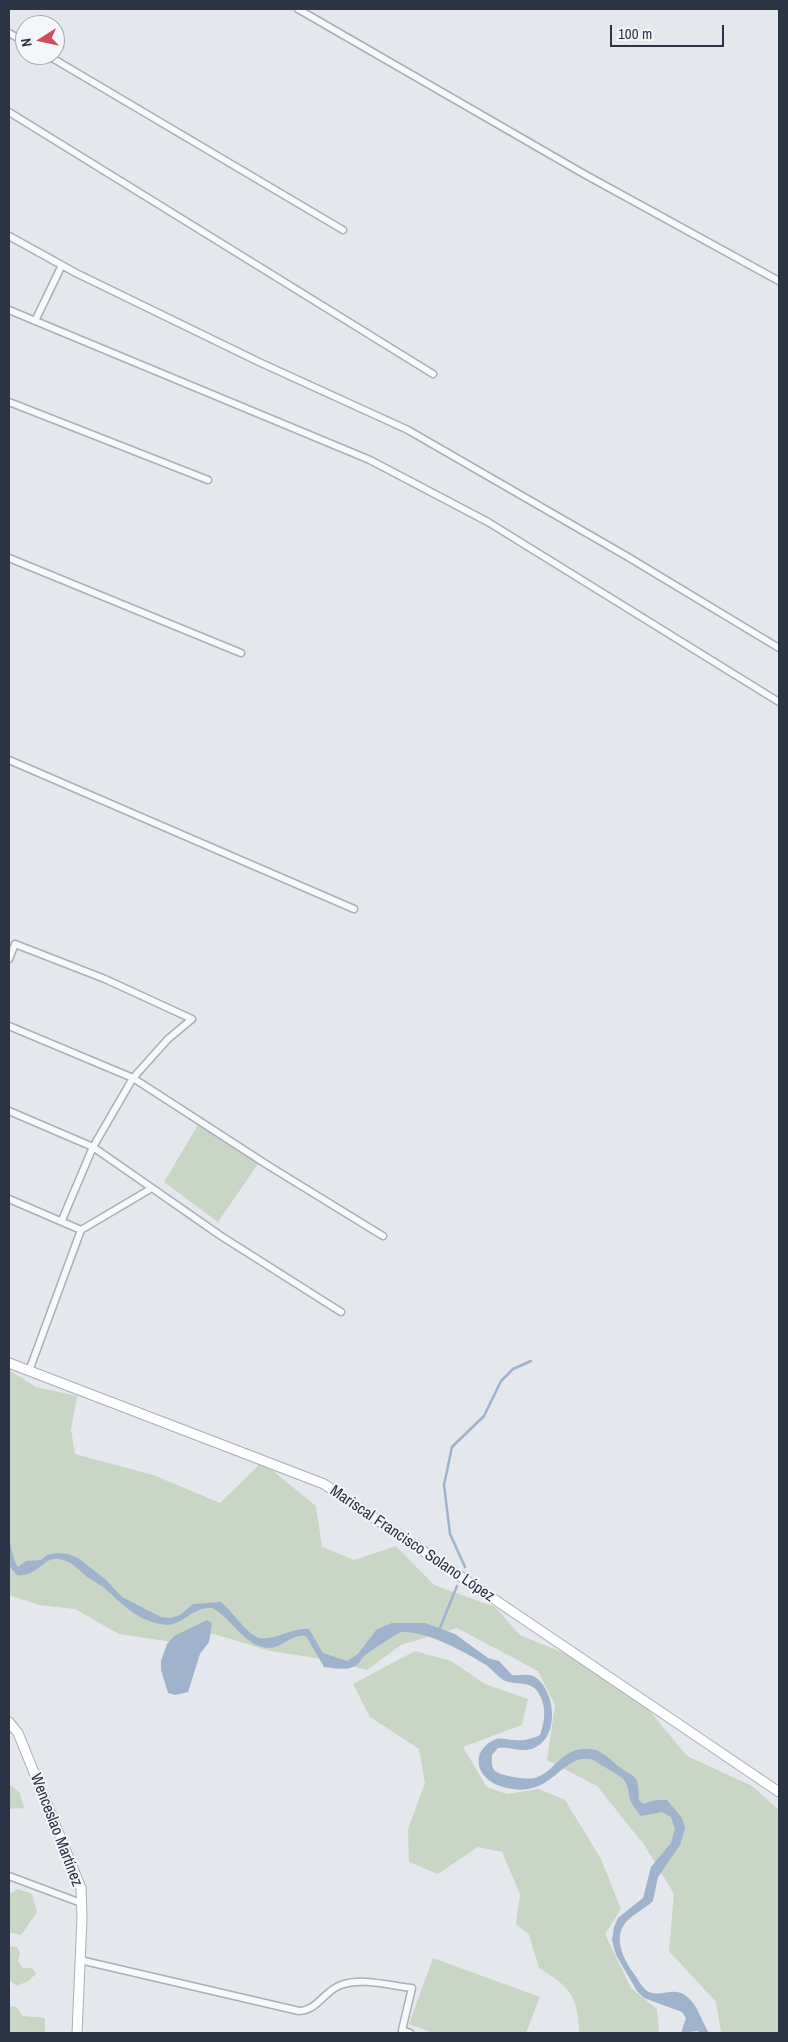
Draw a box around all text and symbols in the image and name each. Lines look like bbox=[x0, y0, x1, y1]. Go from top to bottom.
north arrow bbox=[15, 15, 65, 65]
scale bar bbox=[613, 15, 727, 47]
text: 100 m bbox=[618, 23, 652, 44]
text: N bbox=[17, 37, 36, 48]
street label: Mariscal Francisco Solano López bbox=[326, 1482, 498, 1606]
street label: Wenceslao Martínez bbox=[26, 1771, 86, 1889]

